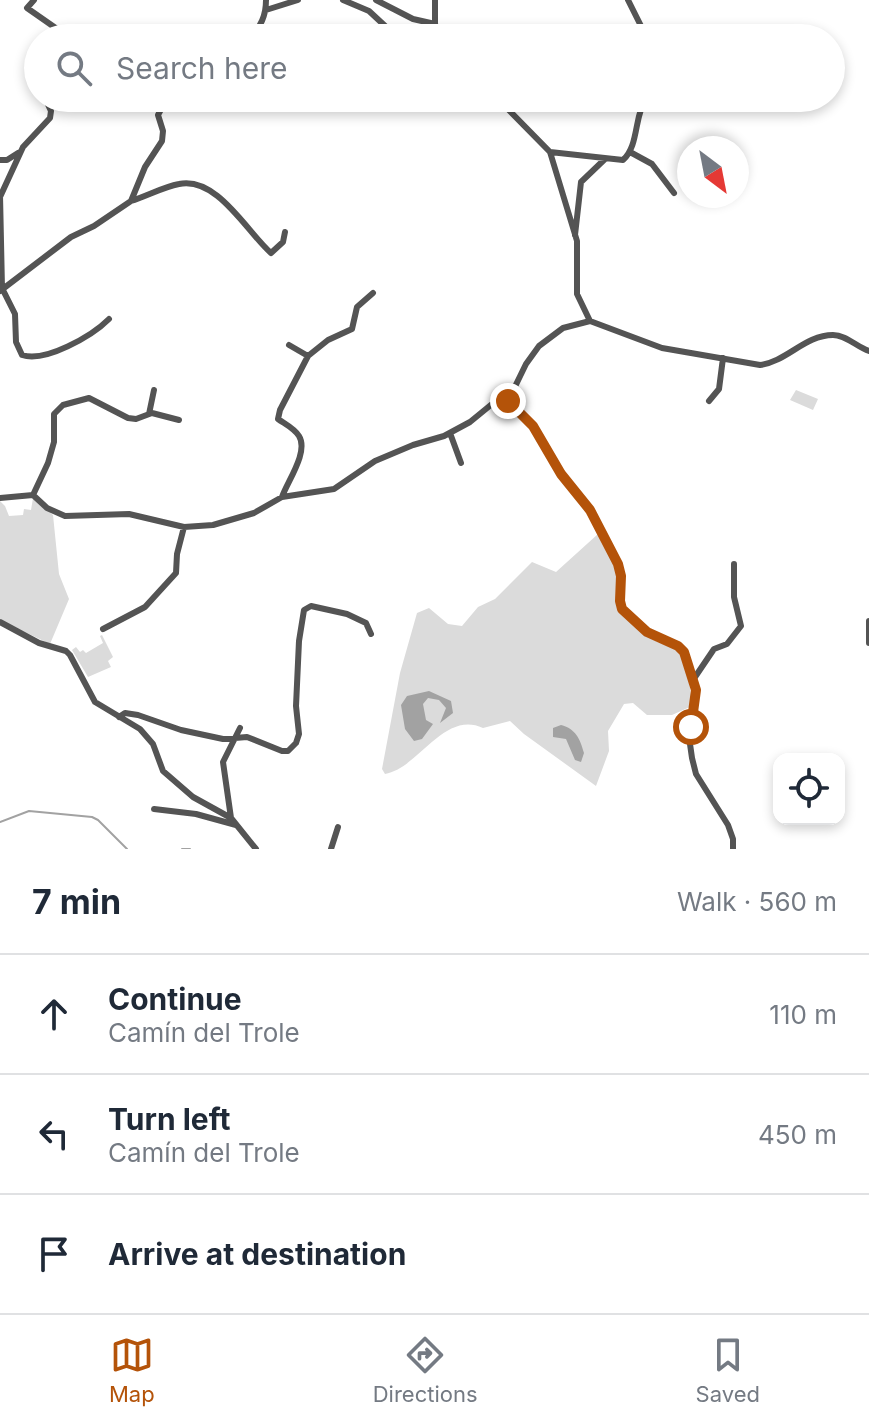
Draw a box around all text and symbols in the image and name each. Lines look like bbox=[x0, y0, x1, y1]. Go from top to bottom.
search box bbox=[24, 24, 845, 112]
icon: search bbox=[52, 46, 96, 90]
text: Search here bbox=[116, 50, 288, 86]
north arrow bbox=[677, 136, 749, 208]
route end bbox=[490, 383, 526, 419]
route start bbox=[673, 709, 709, 745]
map controls bbox=[773, 753, 845, 825]
button: locate bbox=[773, 753, 845, 825]
text: 7 min bbox=[32, 881, 121, 922]
text: Walk · 560 m bbox=[677, 886, 837, 917]
text: Continue bbox=[108, 981, 242, 1017]
icon: ahead bbox=[32, 992, 76, 1036]
text: 110 m bbox=[769, 999, 837, 1030]
text: Camín del Trole bbox=[108, 1017, 300, 1048]
text: Turn left bbox=[108, 1101, 230, 1137]
icon: left bbox=[32, 1112, 76, 1156]
text: 450 m bbox=[758, 1119, 837, 1150]
text: Camín del Trole bbox=[108, 1137, 300, 1168]
icon: arrive bbox=[32, 1232, 76, 1276]
text: Arrive at destination bbox=[108, 1236, 406, 1272]
tab: Map bbox=[109, 1333, 155, 1407]
tab: Directions bbox=[373, 1333, 478, 1407]
tab: Saved bbox=[696, 1333, 760, 1407]

